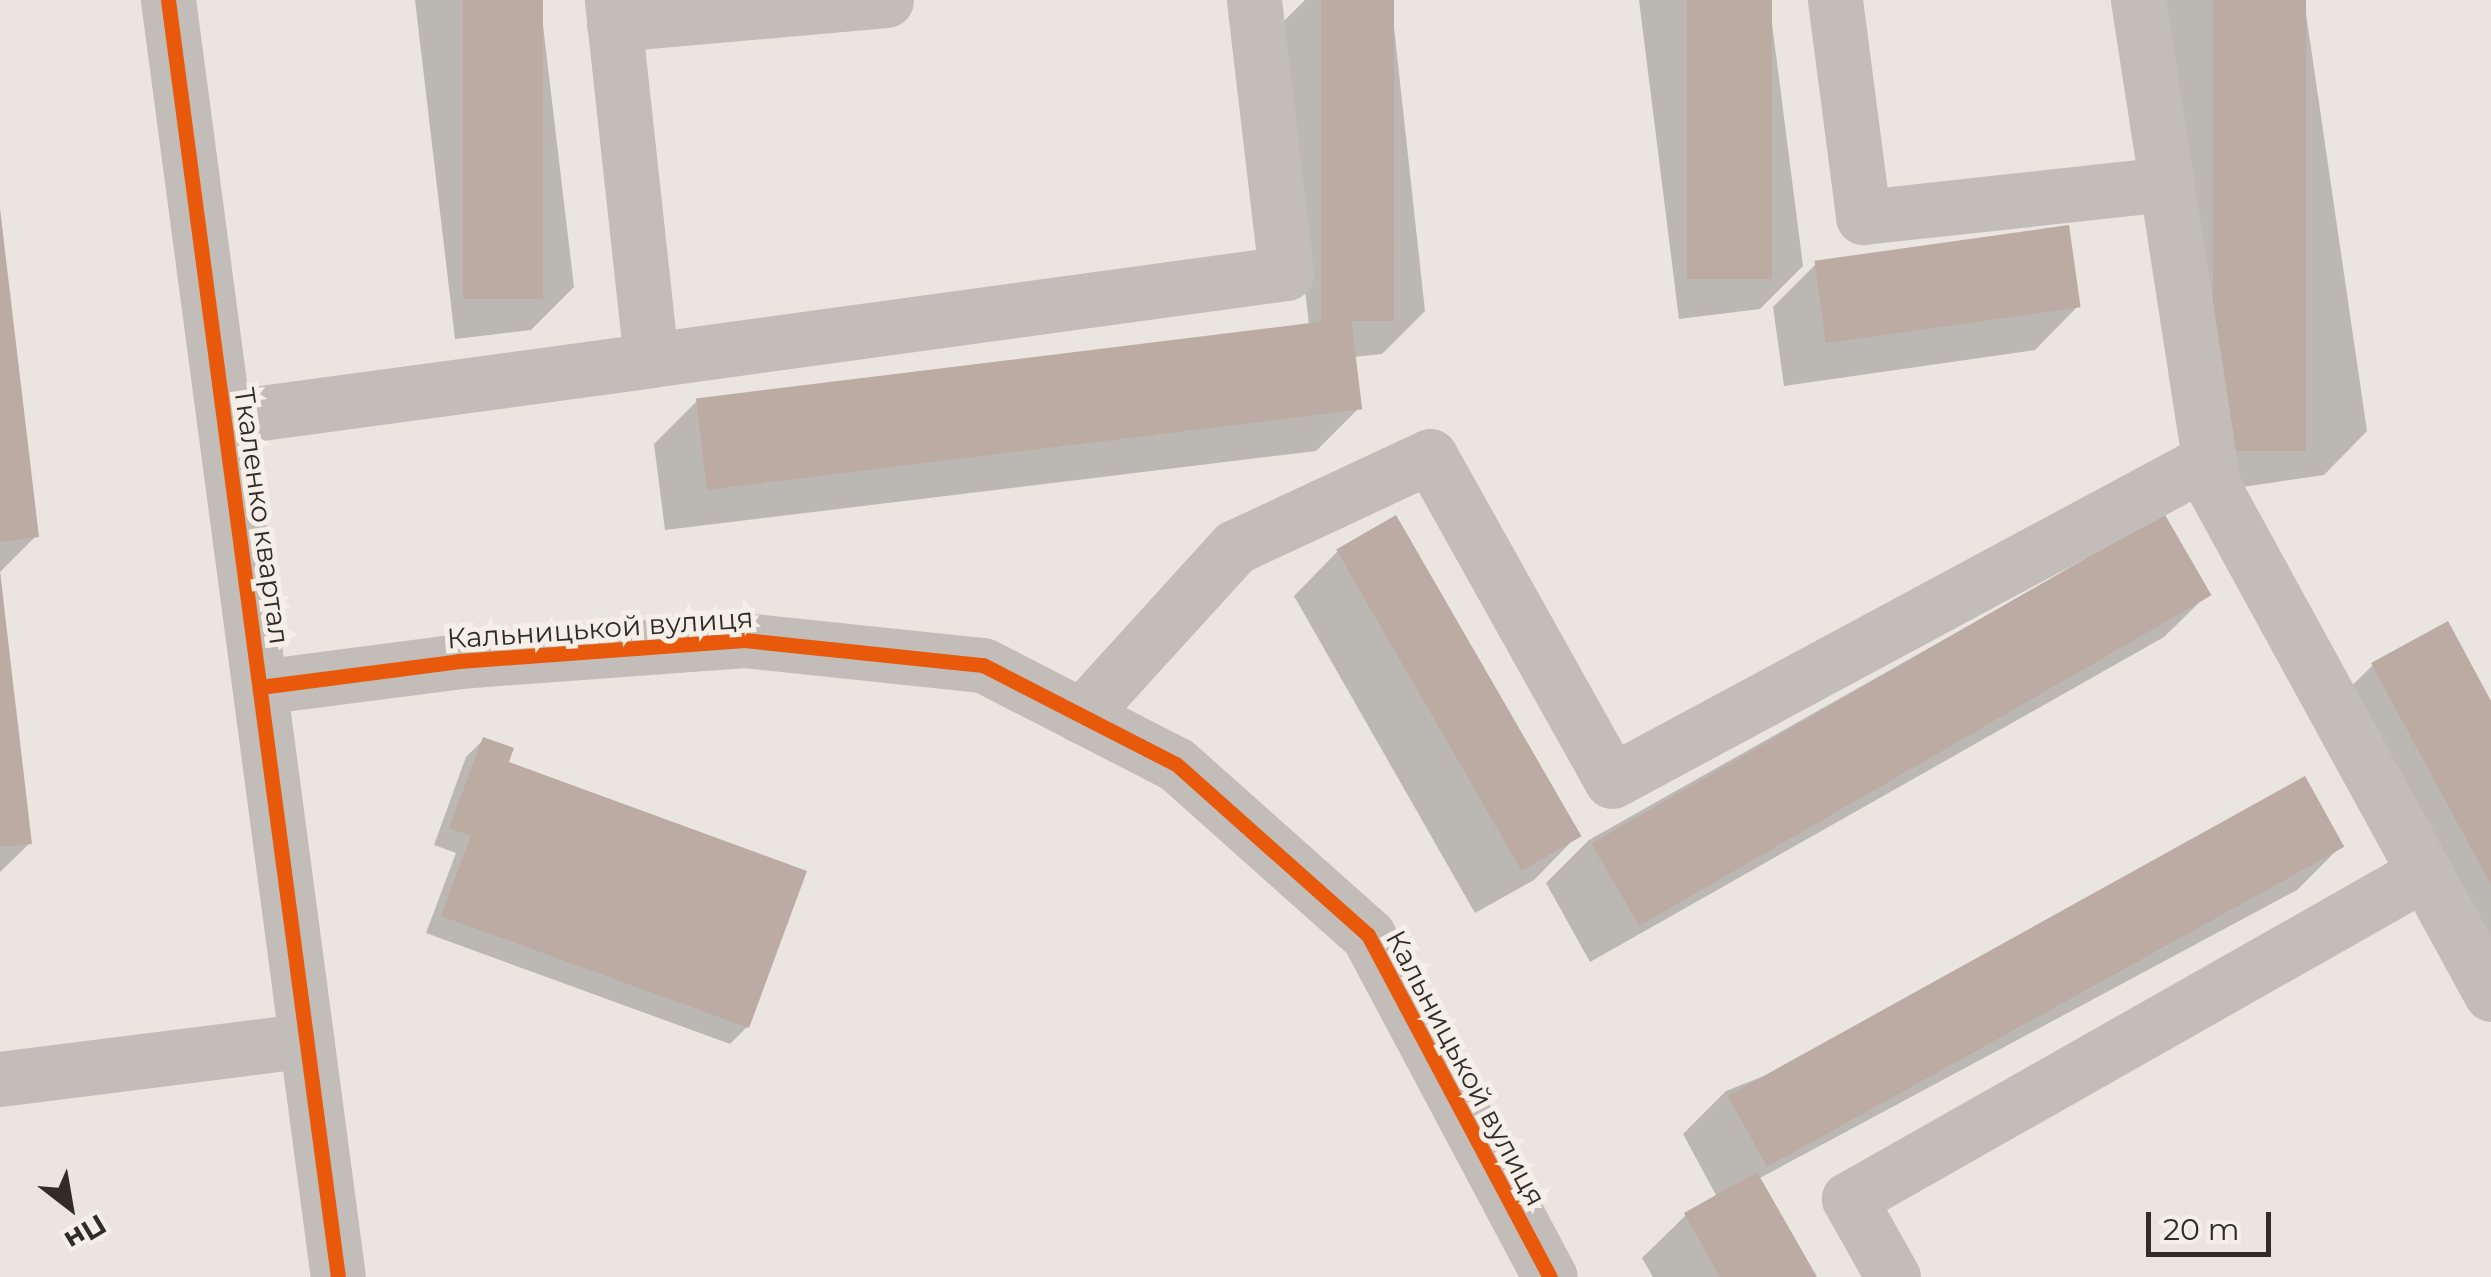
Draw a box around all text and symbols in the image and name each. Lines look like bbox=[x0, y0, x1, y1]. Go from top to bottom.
street label: Ткаленко квартал bbox=[227, 386, 297, 646]
street label: Кальницькой вулиця bbox=[446, 601, 754, 655]
street label: Кальницькой вулиця bbox=[1379, 924, 1553, 1212]
north arrow bbox=[20, 1157, 120, 1257]
scale bar bbox=[2151, 1192, 2276, 1254]
text: Пн bbox=[59, 1207, 112, 1258]
text: 20 m bbox=[2163, 1211, 2240, 1248]

